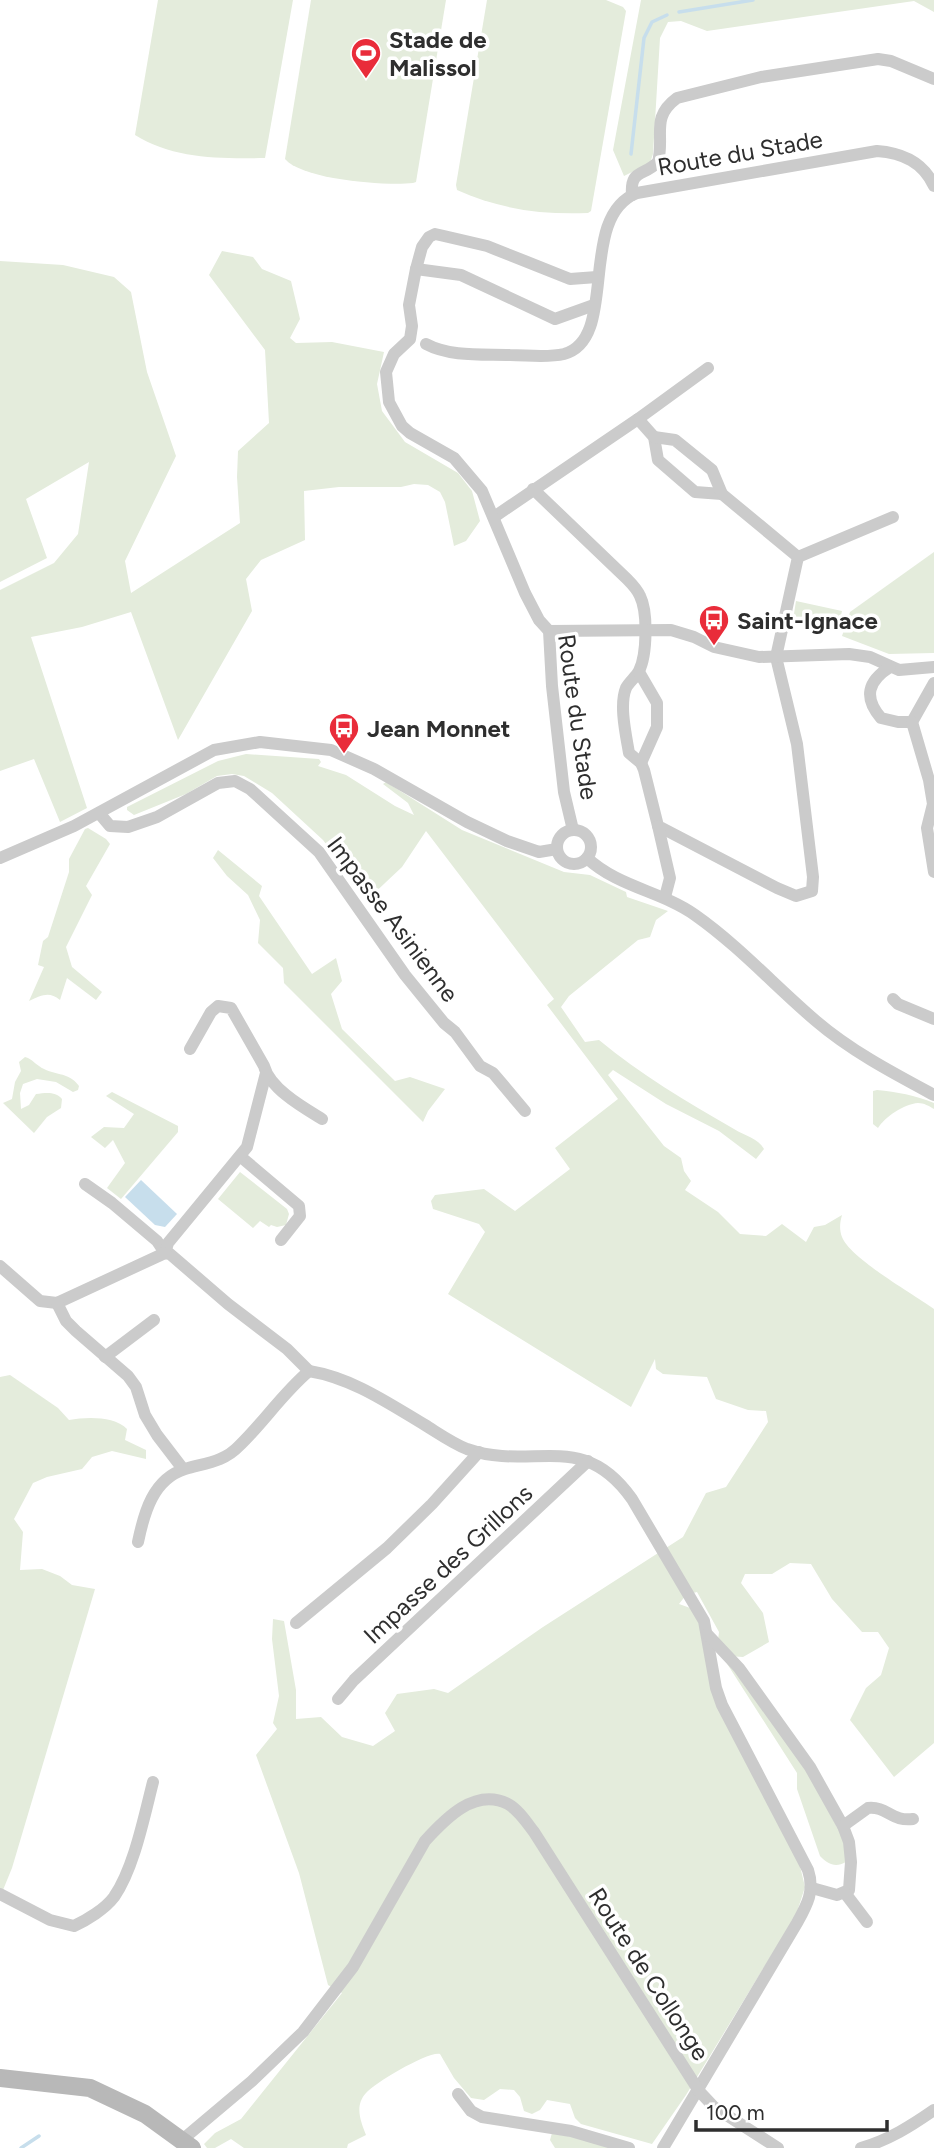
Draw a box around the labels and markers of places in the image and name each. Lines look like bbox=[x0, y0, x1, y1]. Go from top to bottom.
place label: Stade de Malissol bbox=[389, 25, 487, 82]
sports icon: Stade de Malissol bbox=[349, 36, 383, 80]
bus stop icon: Saint-Ignace bbox=[697, 603, 731, 647]
place label: Saint-Ignace bbox=[737, 606, 878, 635]
bus stop icon: Jean Monnet bbox=[327, 711, 361, 755]
place label: Jean Monnet bbox=[367, 714, 510, 743]

